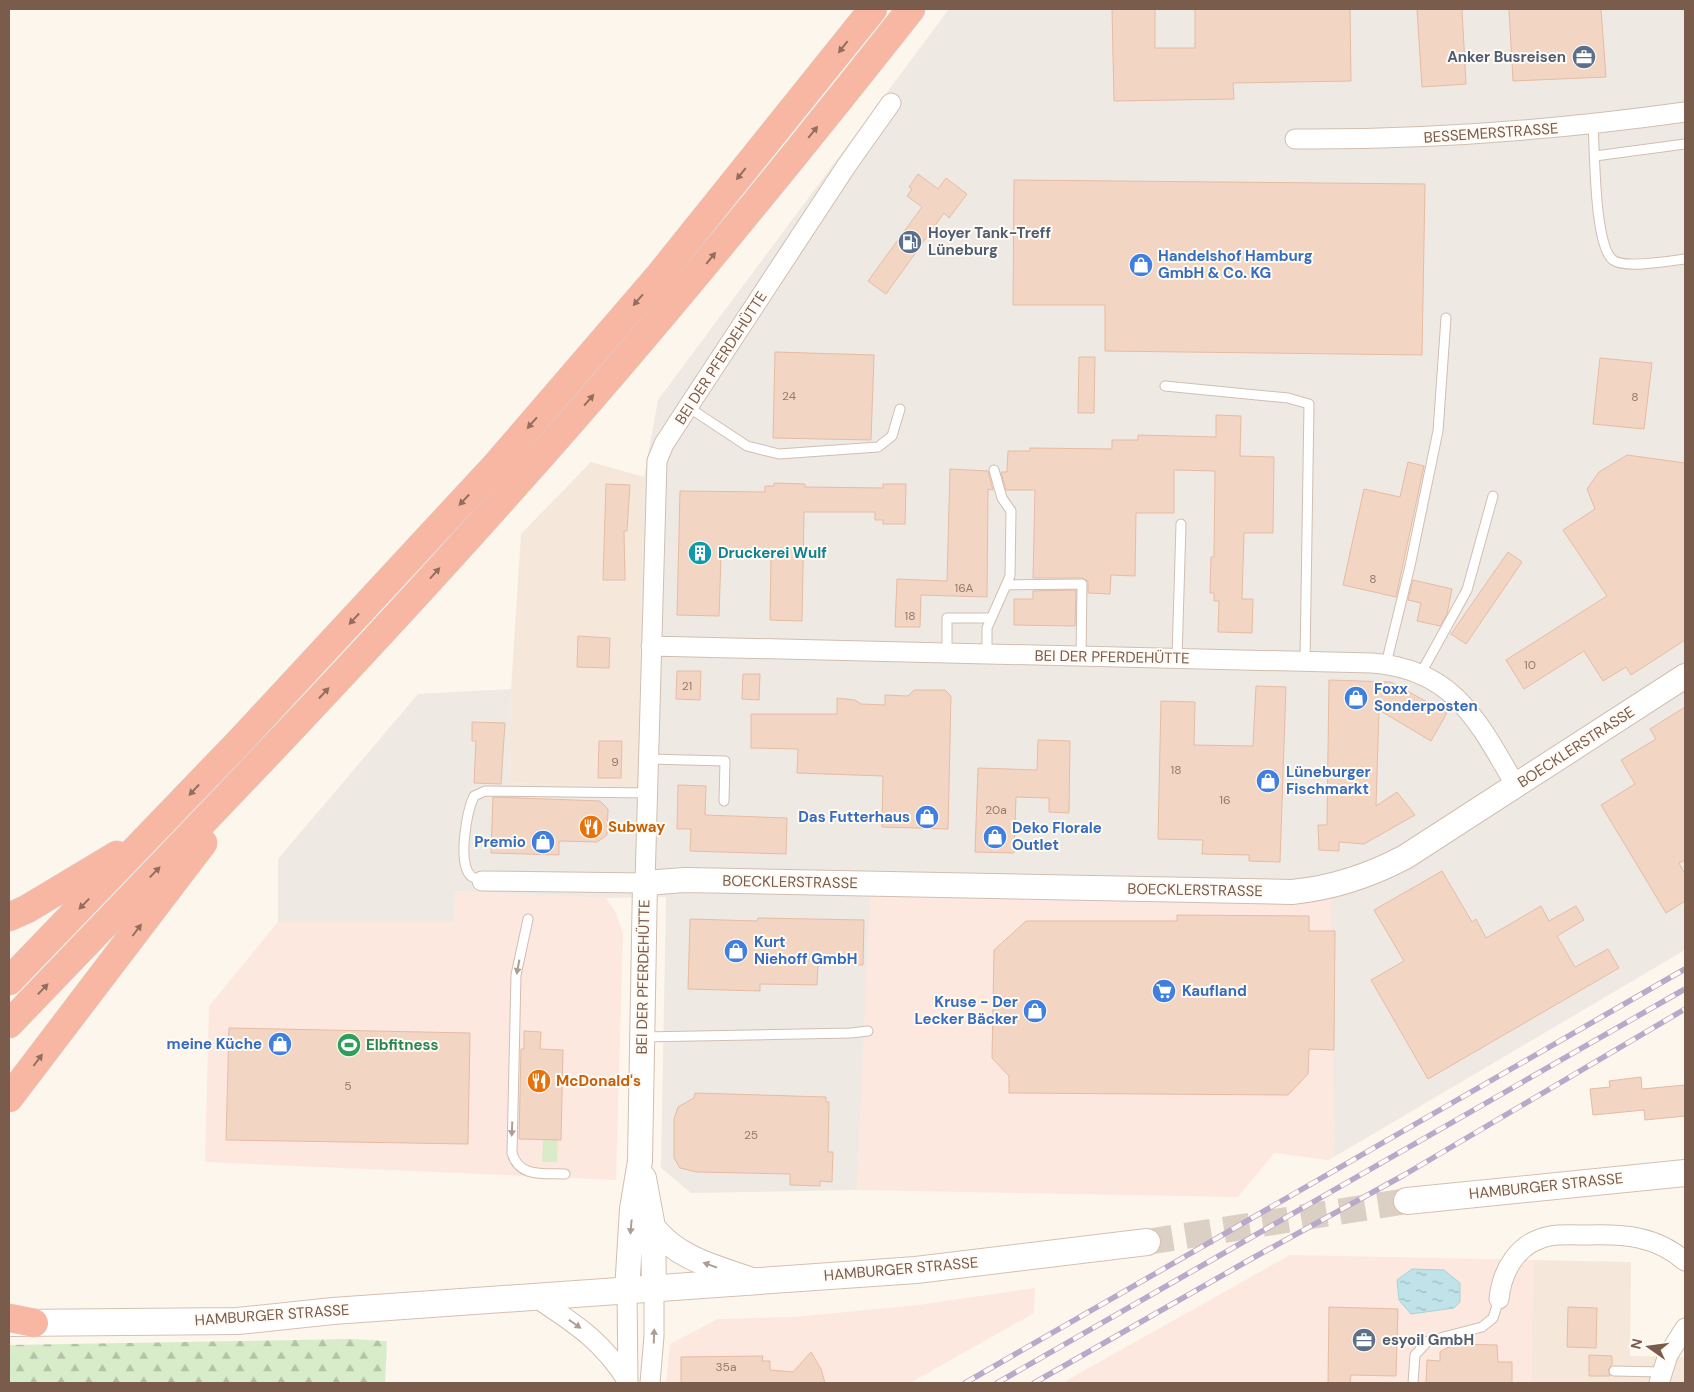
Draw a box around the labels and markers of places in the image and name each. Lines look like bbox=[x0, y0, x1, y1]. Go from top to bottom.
office icon: Anker Busreisen bbox=[1571, 44, 1597, 70]
place label: Anker Busreisen bbox=[1447, 47, 1566, 67]
place label: Hoyer Tank-Treff Lüneburg bbox=[928, 223, 1051, 260]
fuel station icon: Hoyer Tank-Treff Lüneburg bbox=[897, 229, 923, 255]
place label: Handelshof Hamburg GmbH & Co. KG bbox=[1158, 246, 1313, 283]
shop icon: Handelshof Hamburg GmbH & Co. KG bbox=[1128, 252, 1154, 278]
building icon: Druckerei Wulf bbox=[687, 540, 713, 566]
place label: Druckerei Wulf bbox=[718, 543, 827, 563]
place label: Foxx Sonderposten bbox=[1374, 679, 1478, 716]
shop icon: Foxx Sonderposten bbox=[1343, 685, 1369, 711]
place label: Lüneburger Fischmarkt bbox=[1286, 762, 1371, 799]
shop icon: Lüneburger Fischmarkt bbox=[1255, 768, 1281, 794]
shop icon: Das Futterhaus bbox=[914, 804, 940, 830]
place label: Das Futterhaus bbox=[798, 807, 910, 827]
restaurant icon: Subway bbox=[578, 814, 604, 840]
place label: Subway bbox=[608, 817, 665, 837]
place label: Deko Florale Outlet bbox=[1012, 818, 1102, 855]
shop icon: Deko Florale Outlet bbox=[982, 824, 1008, 850]
shop icon: Premio bbox=[530, 829, 556, 855]
place label: Premio bbox=[474, 832, 526, 852]
place label: Kurt Niehoff GmbH bbox=[754, 932, 857, 969]
shop icon: Kurt Niehoff GmbH bbox=[723, 938, 749, 964]
supermarket icon: Kaufland bbox=[1151, 978, 1177, 1004]
place label: Kaufland bbox=[1182, 981, 1247, 1001]
place label: Kruse - Der Lecker Bäcker bbox=[914, 992, 1018, 1029]
shop icon: Kruse - Der Lecker Bäcker bbox=[1022, 998, 1048, 1024]
shop icon: meine Küche bbox=[267, 1031, 293, 1057]
sports icon: Elbfitness bbox=[336, 1032, 362, 1058]
place label: meine Küche bbox=[167, 1034, 262, 1054]
place label: Elbfitness bbox=[366, 1035, 438, 1055]
restaurant icon: McDonald's bbox=[526, 1068, 552, 1094]
place label: McDonald's bbox=[556, 1071, 641, 1091]
office icon: esyoil GmbH bbox=[1351, 1327, 1377, 1353]
place label: esyoil GmbH bbox=[1382, 1330, 1474, 1350]

